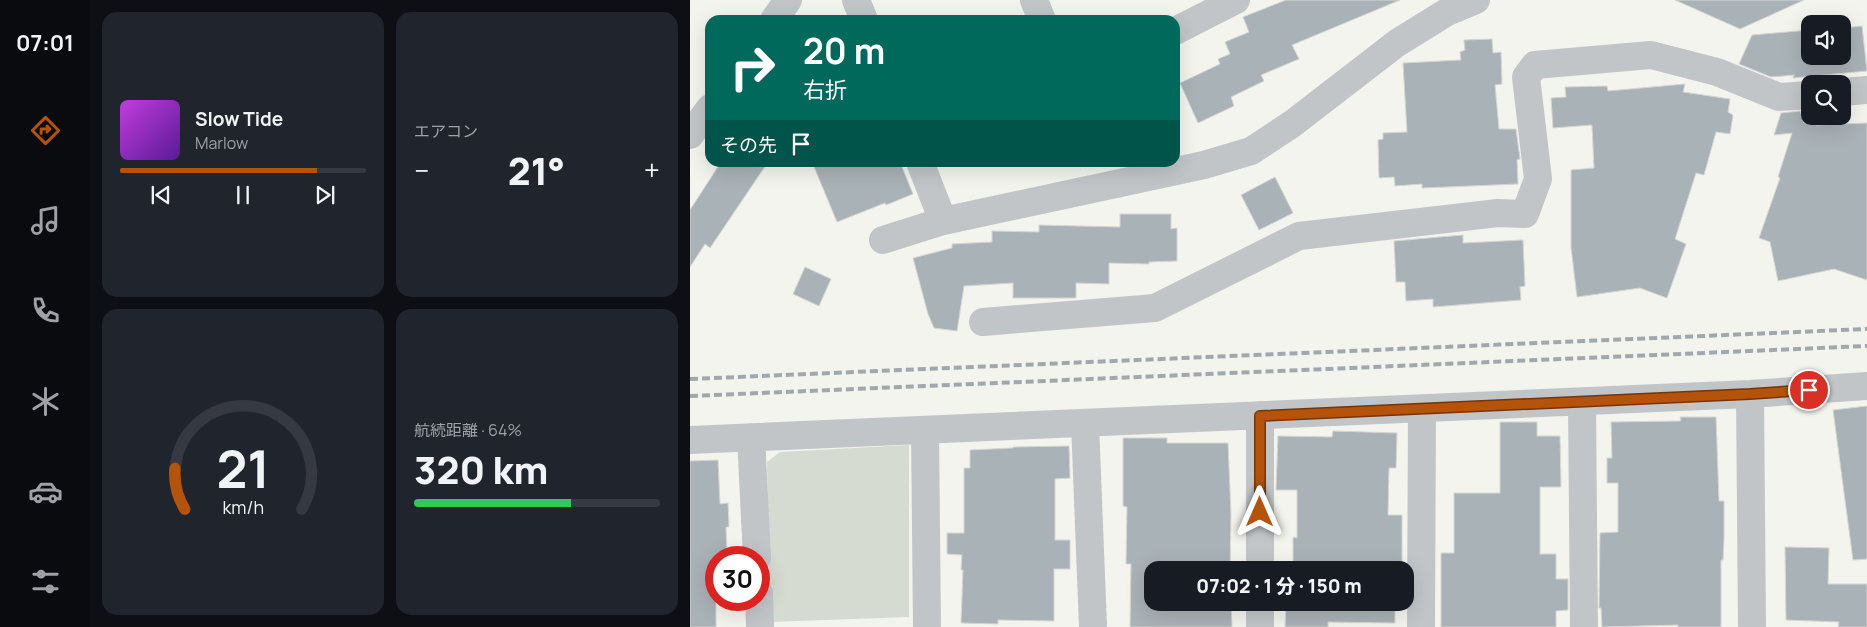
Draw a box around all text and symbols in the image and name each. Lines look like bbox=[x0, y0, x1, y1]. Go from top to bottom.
map controls bbox=[1801, 15, 1851, 125]
button: sound bbox=[1801, 15, 1851, 65]
text: 20 m bbox=[803, 27, 885, 75]
text: 07:01 bbox=[16, 28, 74, 58]
icon: right bbox=[720, 35, 785, 100]
text: 右折 bbox=[803, 75, 847, 105]
button: search bbox=[1801, 75, 1851, 125]
text: Slow Tide bbox=[195, 106, 283, 132]
icon: directions bbox=[28, 113, 63, 148]
text: エアコン bbox=[414, 120, 478, 142]
icon: arrive bbox=[787, 130, 815, 158]
text: Marlow bbox=[195, 132, 248, 154]
text: その先 bbox=[720, 132, 777, 158]
text: 21° bbox=[508, 144, 565, 196]
text: − bbox=[414, 151, 429, 189]
text: + bbox=[644, 151, 660, 189]
icon: previous bbox=[147, 181, 175, 209]
icon: pause bbox=[229, 181, 257, 209]
icon: next bbox=[311, 181, 339, 209]
icon: music bbox=[28, 203, 63, 238]
icon: phone bbox=[28, 293, 63, 328]
pin bbox=[1788, 369, 1830, 411]
icon: arrive bbox=[1795, 376, 1823, 404]
icon: climate bbox=[28, 384, 63, 419]
text: 航続距離 · 64% bbox=[414, 419, 522, 441]
text: 21 bbox=[216, 433, 270, 504]
text: 320 km bbox=[414, 443, 548, 495]
icon: car bbox=[28, 474, 63, 509]
position arrow bbox=[1233, 485, 1285, 537]
text: km/h bbox=[222, 495, 264, 519]
speed limit sign: 30 bbox=[705, 546, 770, 611]
icon: filters bbox=[28, 564, 63, 599]
text: 07:02 · 1 分 · 150 m bbox=[1196, 573, 1362, 599]

